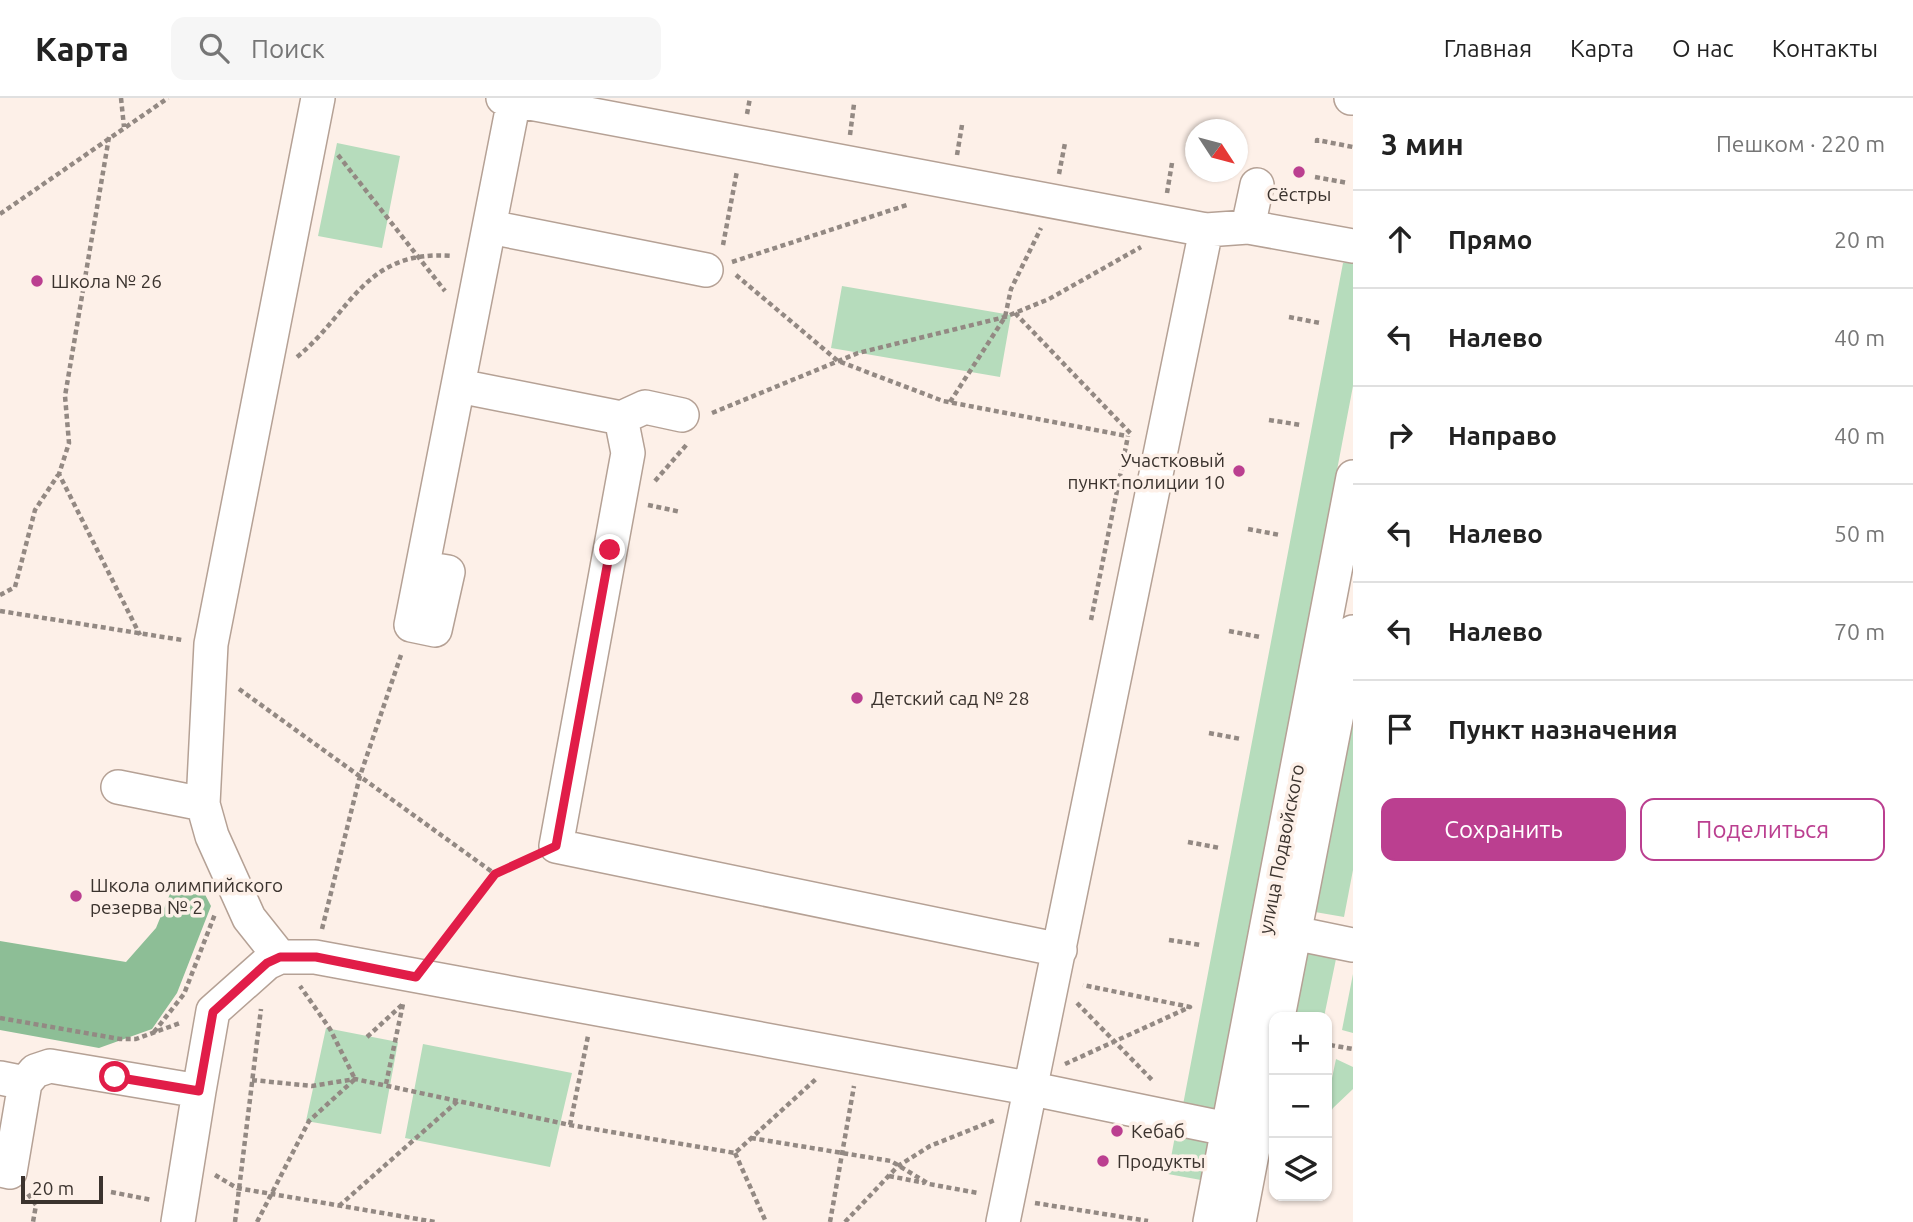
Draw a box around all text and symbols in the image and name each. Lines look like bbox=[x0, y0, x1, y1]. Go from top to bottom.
search box bbox=[171, 17, 661, 80]
icon: search bbox=[195, 29, 233, 67]
text: Карта bbox=[35, 30, 129, 67]
text: Поиск bbox=[251, 34, 325, 63]
text: Главная bbox=[1444, 35, 1532, 62]
text: Карта bbox=[1570, 35, 1634, 62]
text: О нас bbox=[1672, 35, 1734, 62]
text: Контакты bbox=[1772, 35, 1878, 62]
north arrow bbox=[1185, 119, 1248, 182]
text: 3 мин bbox=[1381, 127, 1464, 161]
text: Пешком · 220 m bbox=[1716, 131, 1885, 156]
marker: Сёстры bbox=[1291, 164, 1307, 180]
place label: Сёстры bbox=[1267, 183, 1331, 205]
icon: ahead bbox=[1381, 220, 1419, 258]
text: Прямо bbox=[1448, 225, 1532, 254]
text: 20 m bbox=[1834, 227, 1885, 252]
place label: Школа № 26 bbox=[51, 270, 162, 292]
marker: Школа № 26 bbox=[29, 273, 45, 289]
icon: left bbox=[1381, 318, 1419, 356]
text: Налево bbox=[1448, 323, 1543, 352]
text: 40 m bbox=[1834, 325, 1885, 350]
icon: right bbox=[1381, 416, 1419, 454]
text: Направо bbox=[1448, 421, 1557, 450]
text: 40 m bbox=[1834, 423, 1885, 448]
place label: Участковый пункт полиции 10 bbox=[1068, 449, 1225, 493]
marker: Участковый пункт полиции 10 bbox=[1231, 463, 1247, 479]
icon: left bbox=[1381, 514, 1419, 552]
text: Налево bbox=[1448, 519, 1543, 548]
text: 50 m bbox=[1834, 521, 1885, 546]
route end bbox=[594, 534, 625, 565]
icon: left bbox=[1381, 612, 1419, 650]
text: Налево bbox=[1448, 617, 1543, 646]
text: 70 m bbox=[1834, 619, 1885, 644]
place label: Детский сад № 28 bbox=[871, 687, 1029, 709]
marker: Детский сад № 28 bbox=[849, 690, 865, 706]
icon: arrive bbox=[1381, 710, 1419, 748]
text: Пункт назначения bbox=[1448, 715, 1678, 744]
street label: улица Подвойского bbox=[1254, 762, 1308, 936]
button: Сохранить bbox=[1381, 798, 1626, 861]
button: Поделиться bbox=[1640, 798, 1885, 861]
place label: Школа олимпийского резерва № 2 bbox=[90, 874, 283, 918]
marker: Школа олимпийского резерва № 2 bbox=[68, 888, 84, 904]
map controls bbox=[1269, 1012, 1332, 1201]
button: + bbox=[1269, 1012, 1332, 1075]
route start bbox=[99, 1061, 130, 1092]
button: − bbox=[1269, 1075, 1332, 1138]
place label: Кебаб bbox=[1131, 1120, 1185, 1142]
marker: Кебаб bbox=[1109, 1123, 1125, 1139]
button: layers bbox=[1269, 1138, 1332, 1201]
place label: Продукты bbox=[1117, 1150, 1205, 1172]
marker: Продукты bbox=[1095, 1153, 1111, 1169]
scale bar bbox=[21, 1173, 103, 1205]
text: 20 m bbox=[32, 1177, 74, 1199]

